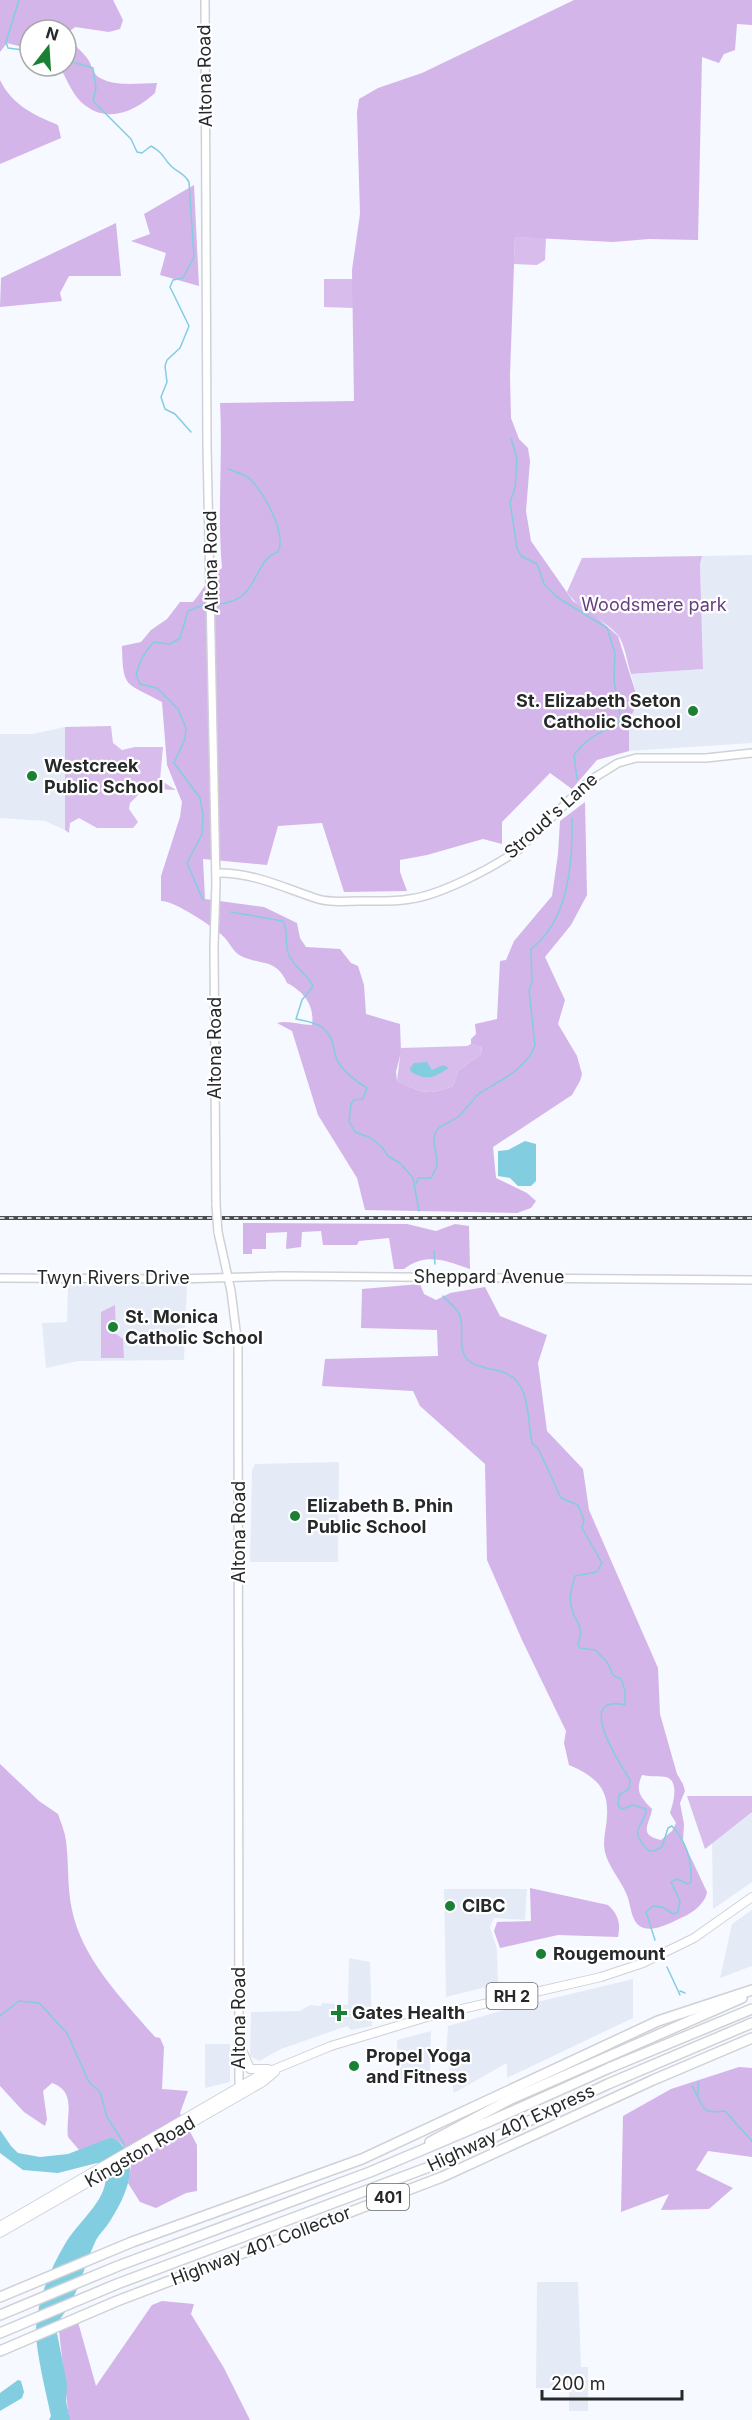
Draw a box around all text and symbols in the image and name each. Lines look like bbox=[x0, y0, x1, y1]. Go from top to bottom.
north arrow bbox=[18, 18, 78, 78]
text: N bbox=[44, 22, 61, 45]
street label: Altona Road bbox=[193, 24, 216, 128]
street label: Altona Road bbox=[199, 510, 222, 614]
park label: Woodsmere park bbox=[581, 594, 727, 615]
place label: St. Elizabeth Seton Catholic School bbox=[516, 690, 681, 732]
marker: St. Elizabeth Seton Catholic School bbox=[686, 704, 700, 718]
place label: Westcreek Public School bbox=[44, 755, 163, 797]
street label: Stroud's Lane bbox=[500, 768, 601, 863]
marker: Westcreek Public School bbox=[25, 769, 39, 783]
street label: Altona Road bbox=[204, 997, 225, 1099]
street label: Sheppard Avenue bbox=[414, 1266, 564, 1287]
street label: Twyn Rivers Drive bbox=[36, 1267, 190, 1288]
place label: St. Monica Catholic School bbox=[125, 1306, 263, 1348]
marker: St. Monica Catholic School bbox=[106, 1320, 120, 1334]
street label: Altona Road bbox=[228, 1481, 249, 1583]
place label: Elizabeth B. Phin Public School bbox=[307, 1495, 453, 1537]
marker: Elizabeth B. Phin Public School bbox=[288, 1509, 302, 1523]
place label: CIBC bbox=[462, 1895, 506, 1916]
marker: CIBC bbox=[443, 1899, 457, 1913]
place label: Rougemount bbox=[553, 1943, 666, 1964]
marker: Rougemount bbox=[534, 1947, 548, 1961]
street label: Altona Road bbox=[228, 1967, 249, 2069]
road number: RH 2 bbox=[486, 1983, 538, 2009]
place label: Gates Health bbox=[352, 2002, 465, 2023]
marker: Gates Health bbox=[330, 2004, 348, 2022]
place label: Propel Yoga and Fitness bbox=[366, 2045, 471, 2087]
marker: Propel Yoga and Fitness bbox=[347, 2059, 361, 2073]
street label: Highway 401 Express bbox=[424, 2080, 598, 2176]
street label: Kingston Road bbox=[81, 2112, 198, 2192]
road number: 401 bbox=[367, 2184, 409, 2210]
street label: Highway 401 Collector bbox=[168, 2201, 354, 2290]
scale bar bbox=[542, 2363, 682, 2401]
text: 200 m bbox=[551, 2373, 606, 2394]

